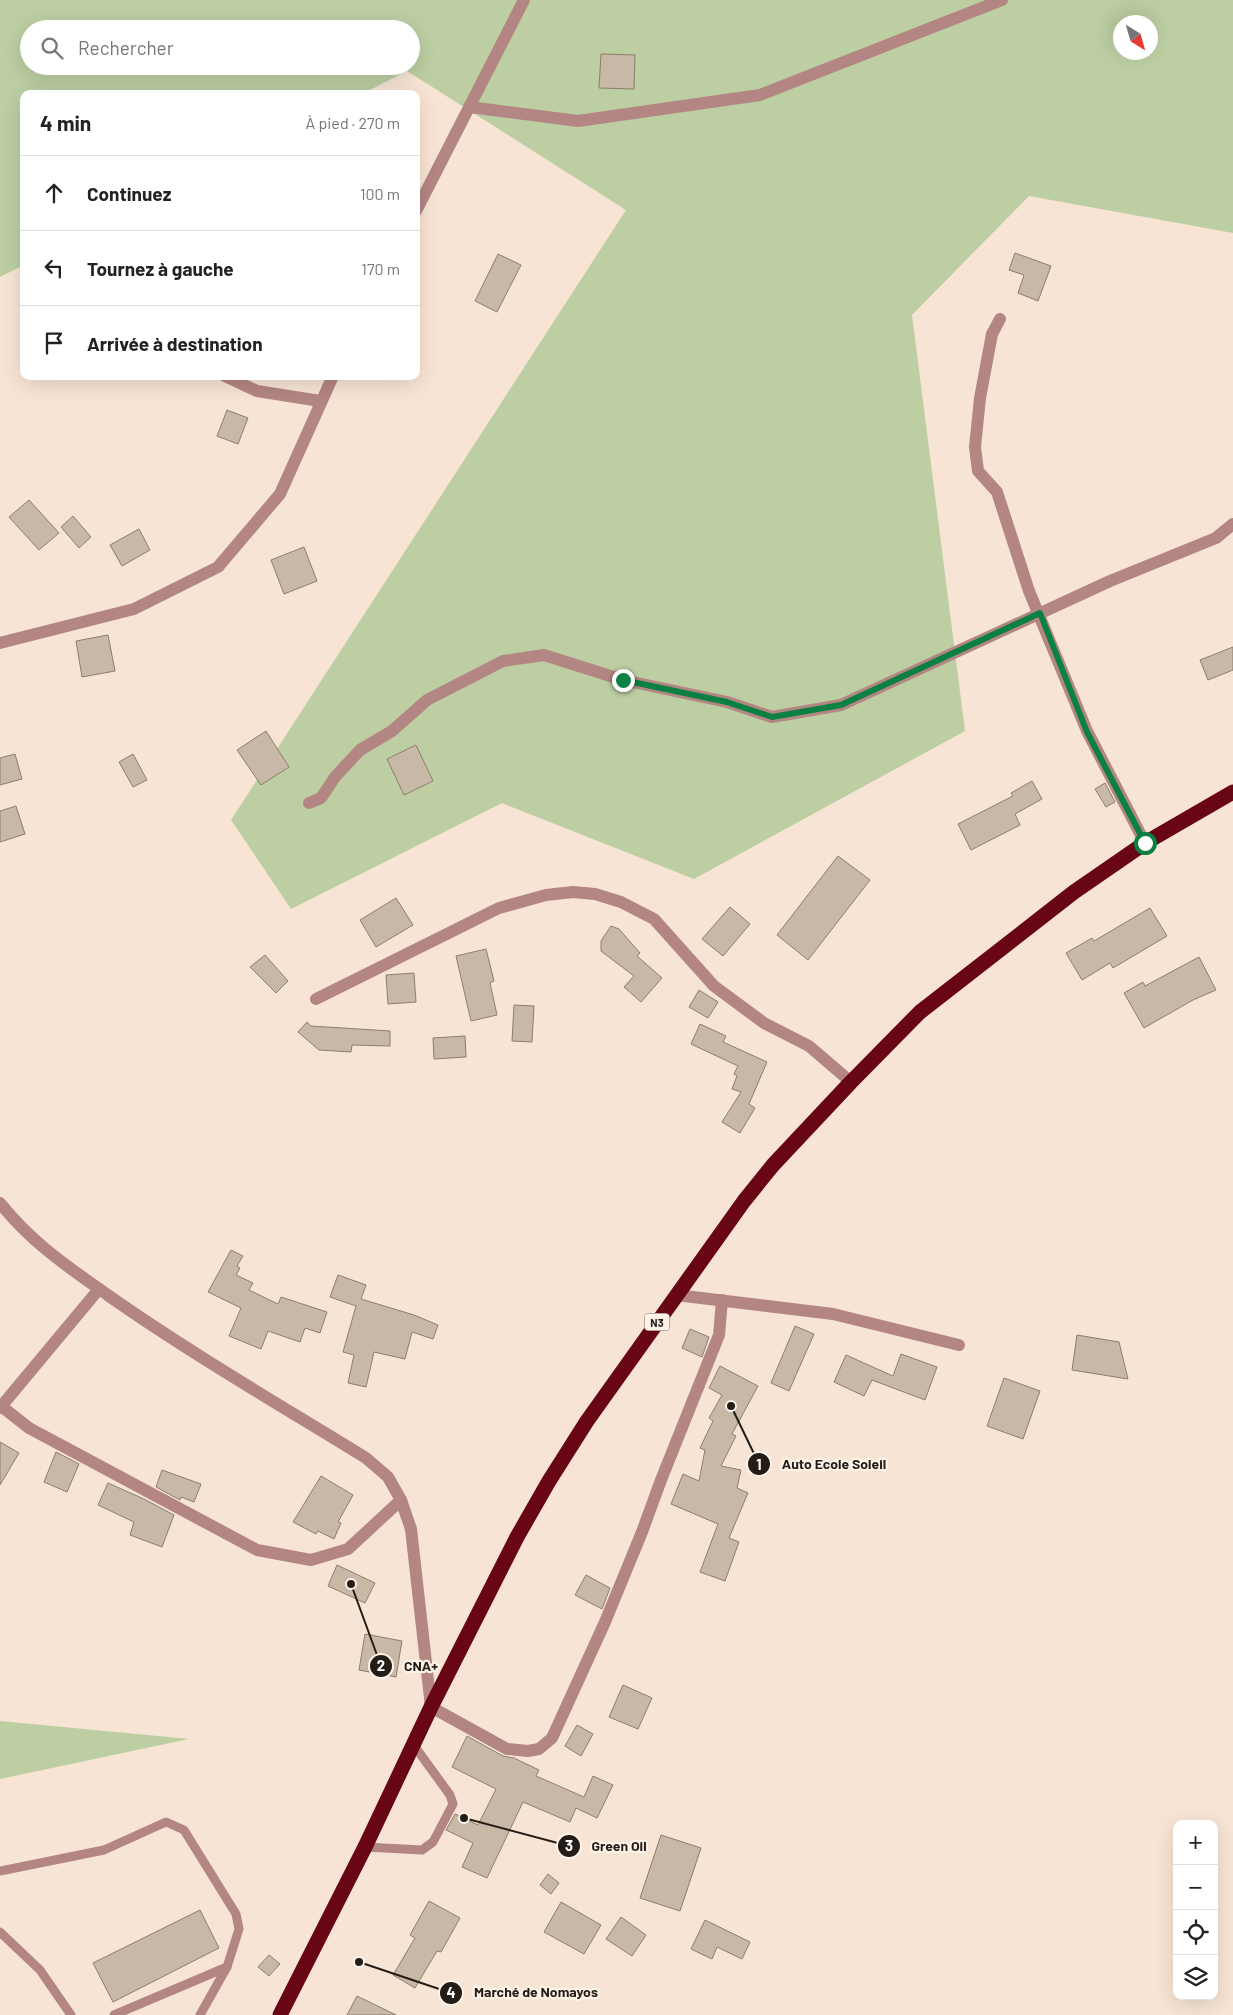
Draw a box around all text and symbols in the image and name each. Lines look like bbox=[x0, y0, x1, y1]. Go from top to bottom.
north arrow bbox=[1113, 15, 1158, 60]
search box bbox=[20, 20, 420, 75]
icon: search bbox=[38, 34, 66, 62]
text: Rechercher bbox=[78, 36, 174, 59]
text: 4 min bbox=[40, 110, 91, 135]
text: À pied · 270 m bbox=[306, 113, 400, 132]
icon: ahead bbox=[40, 179, 68, 207]
text: Continuez bbox=[87, 182, 171, 205]
text: 100 m bbox=[360, 184, 400, 203]
icon: left bbox=[40, 254, 68, 282]
text: Tournez à gauche bbox=[87, 257, 234, 280]
text: 170 m bbox=[361, 259, 400, 278]
icon: arrive bbox=[40, 329, 68, 357]
text: Arrivée à destination bbox=[87, 332, 263, 355]
route end bbox=[612, 669, 635, 692]
route start bbox=[1134, 832, 1157, 855]
road number: N3 bbox=[644, 1314, 670, 1330]
callout: Auto Ecole Soleil bbox=[746, 1450, 896, 1479]
text: 1 bbox=[756, 1455, 762, 1473]
text: Auto Ecole Soleil bbox=[782, 1455, 886, 1472]
callout: CNA+ bbox=[369, 1651, 448, 1680]
text: 2 bbox=[377, 1656, 385, 1674]
text: CNA+ bbox=[404, 1657, 438, 1674]
map controls bbox=[1173, 1820, 1218, 2000]
button: + bbox=[1173, 1820, 1218, 1865]
callout: Green Oil bbox=[557, 1831, 657, 1860]
text: 3 bbox=[565, 1836, 573, 1854]
text: Green Oil bbox=[591, 1837, 647, 1854]
button: − bbox=[1173, 1865, 1218, 1910]
button: locate bbox=[1173, 1910, 1218, 1955]
button: layers bbox=[1173, 1955, 1218, 2000]
callout: Marché de Nomayos bbox=[439, 1978, 608, 2007]
text: 4 bbox=[446, 1983, 456, 2001]
text: Marché de Nomayos bbox=[474, 1983, 598, 2000]

